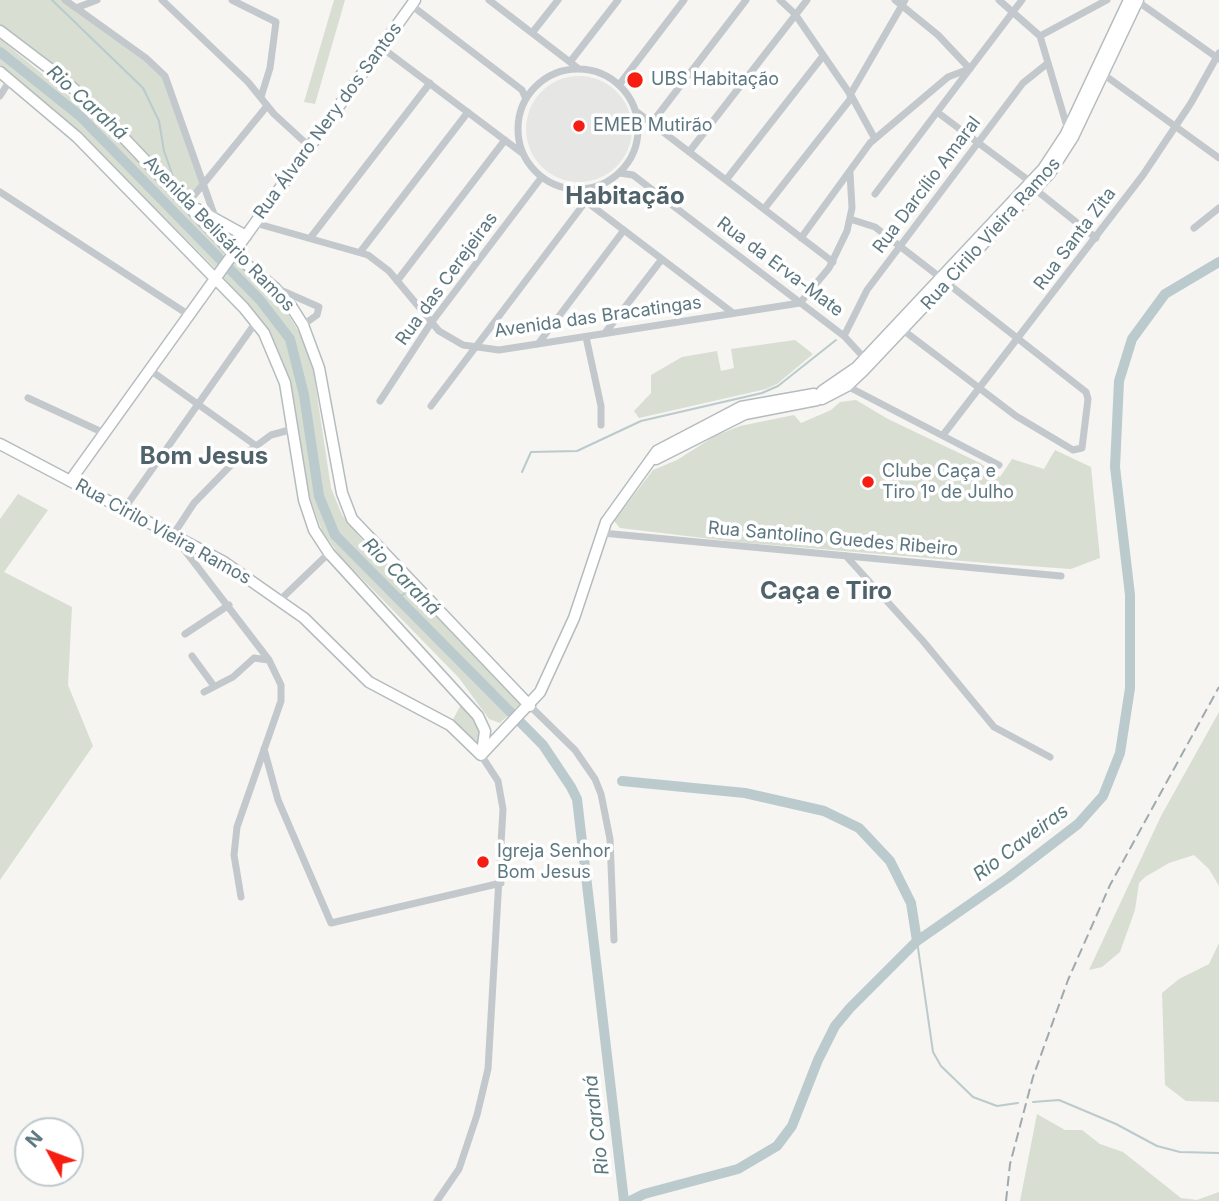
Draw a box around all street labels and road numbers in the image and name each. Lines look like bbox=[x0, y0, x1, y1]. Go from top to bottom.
street label: Rua Álvaro Nery dos Santos bbox=[249, 19, 407, 223]
street label: Rua Darcílio Amaral bbox=[869, 112, 985, 258]
street label: Avenida Belisário Ramos bbox=[139, 152, 299, 316]
street label: Rua Cirilo Vieira Ramos bbox=[917, 153, 1065, 315]
street label: Rua Santa Zita bbox=[1029, 184, 1121, 294]
street label: Rua das Cerejeiras bbox=[391, 208, 503, 350]
street label: Rua da Erva-Mate bbox=[713, 212, 847, 322]
street label: Avenida das Bracatingas bbox=[493, 292, 703, 342]
street label: Rua Cirilo Vieira Ramos bbox=[71, 475, 255, 589]
street label: Rua Santolino Guedes Ribeiro bbox=[707, 517, 959, 561]

